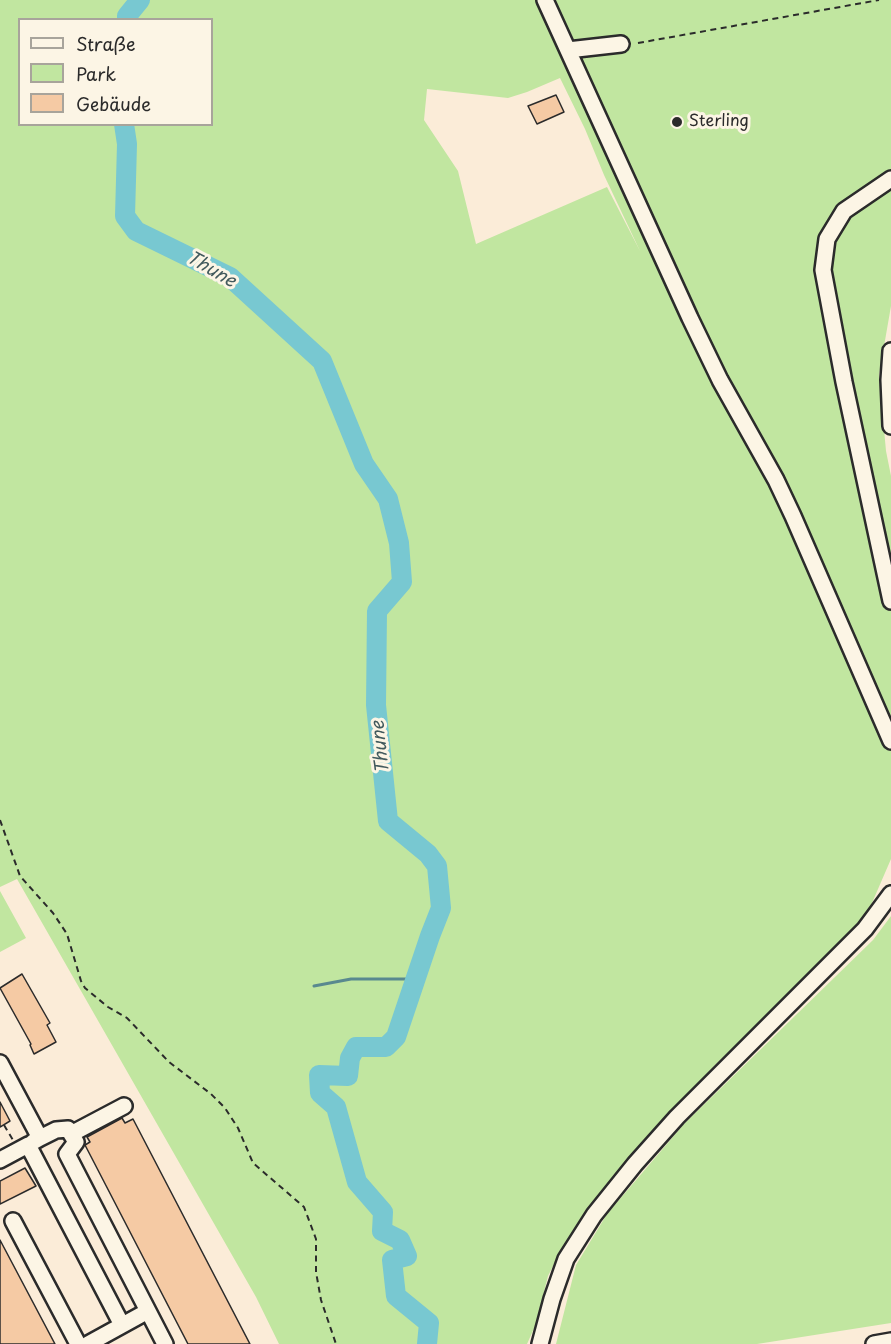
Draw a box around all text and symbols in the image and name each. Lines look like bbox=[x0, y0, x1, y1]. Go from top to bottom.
legend bbox=[18, 18, 213, 126]
text: Straße bbox=[76, 30, 136, 57]
text: Park bbox=[76, 60, 116, 87]
text: Gebäude bbox=[76, 90, 151, 117]
place label: Sterling bbox=[689, 112, 749, 132]
marker: Sterling bbox=[670, 115, 684, 129]
water label: Thune bbox=[183, 247, 239, 293]
water label: Thune bbox=[367, 720, 395, 774]

